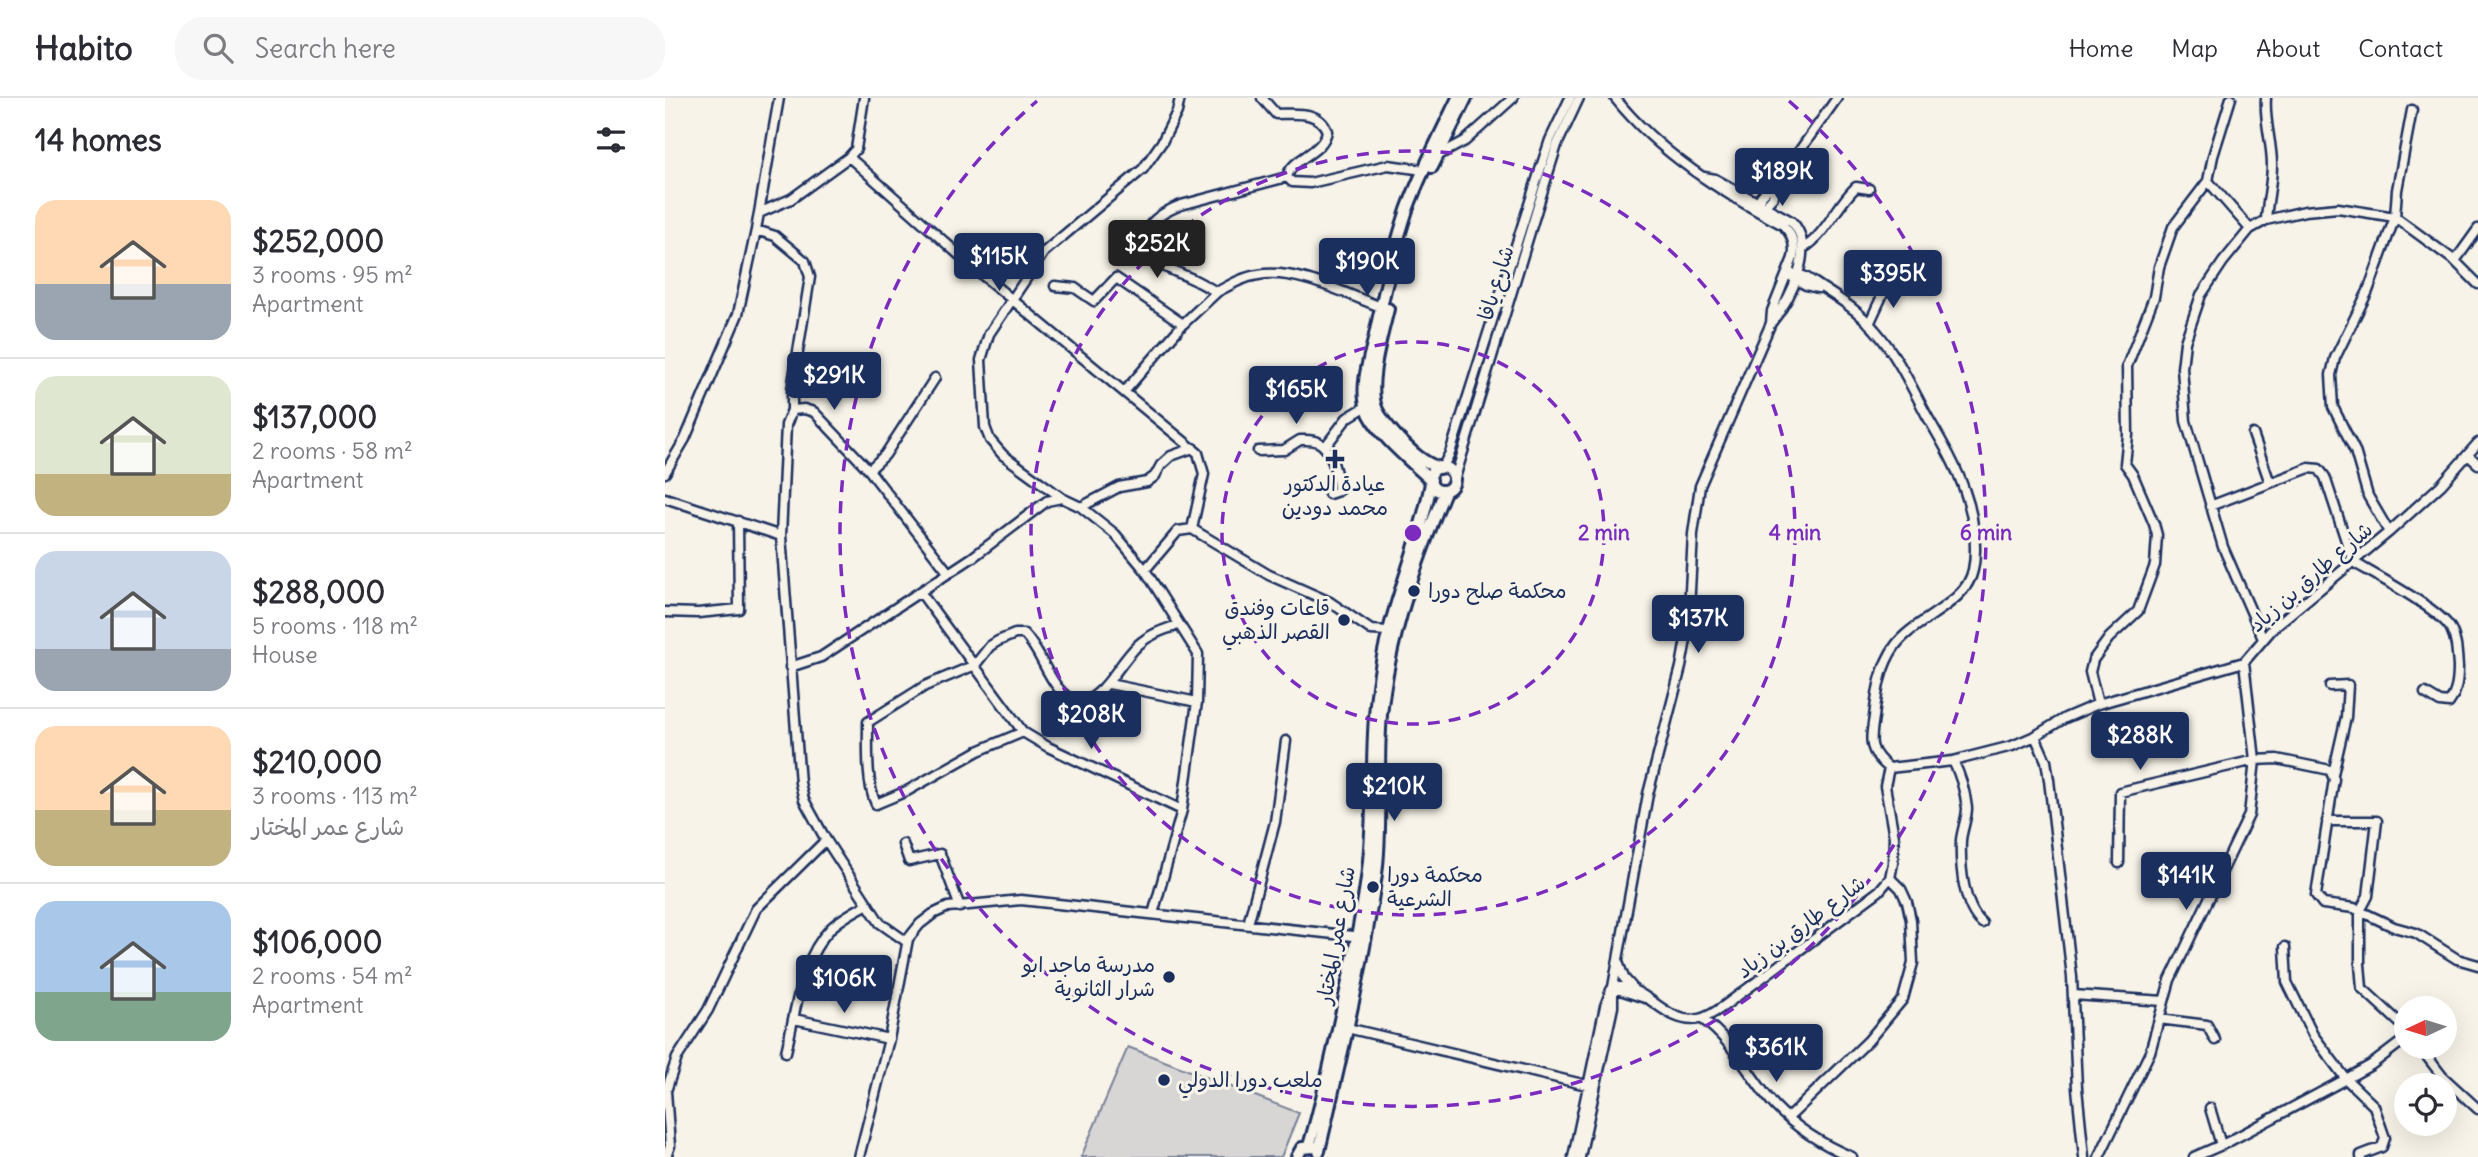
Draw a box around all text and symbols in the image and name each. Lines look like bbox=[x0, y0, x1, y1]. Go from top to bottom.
search box bbox=[175, 17, 665, 80]
text: Habito bbox=[35, 27, 133, 69]
icon: search bbox=[199, 29, 237, 67]
text: Search here bbox=[255, 32, 396, 65]
text: Home bbox=[2069, 33, 2133, 63]
text: Map bbox=[2171, 33, 2218, 63]
text: About bbox=[2256, 33, 2320, 63]
text: Contact bbox=[2358, 33, 2443, 63]
text: 14 homes bbox=[35, 121, 162, 159]
icon: filters bbox=[592, 121, 630, 159]
pin: $189K bbox=[1733, 148, 1831, 208]
text: $189K bbox=[1751, 156, 1813, 185]
pin: $252K bbox=[1108, 220, 1206, 280]
text: $252,000 bbox=[252, 222, 384, 260]
icon: home bbox=[91, 228, 175, 312]
text: $252K bbox=[1124, 228, 1190, 257]
pin: $115K bbox=[950, 234, 1048, 293]
pin: $190K bbox=[1318, 238, 1416, 298]
text: $115K bbox=[970, 241, 1028, 270]
street label: شارع يافا bbox=[1471, 242, 1522, 324]
text: $190K bbox=[1335, 246, 1399, 275]
pin: $395K bbox=[1844, 250, 1942, 310]
text: $395K bbox=[1860, 258, 1926, 287]
text: 3 rooms · 95 m² bbox=[252, 260, 413, 289]
text: Apartment bbox=[252, 289, 364, 318]
pin: $291K bbox=[785, 352, 883, 412]
text: $291K bbox=[803, 360, 865, 389]
pin: $165K bbox=[1247, 366, 1345, 426]
text: $165K bbox=[1265, 374, 1327, 403]
text: $137,000 bbox=[252, 398, 377, 436]
icon: home bbox=[91, 404, 175, 488]
text: 2 rooms · 58 m² bbox=[252, 436, 413, 465]
marker: عيادة الدكتور محمد دودين bbox=[1325, 449, 1345, 469]
text: Apartment bbox=[252, 465, 364, 494]
place label: عيادة الدكتور محمد دودين bbox=[1282, 470, 1388, 521]
street label: شارع طارق بن زياد bbox=[2243, 516, 2379, 639]
text: 2 min bbox=[1578, 519, 1630, 546]
text: 4 min bbox=[1769, 519, 1821, 546]
text: 6 min bbox=[1960, 519, 2012, 546]
centre of rings bbox=[1401, 521, 1425, 545]
text: $288,000 bbox=[252, 573, 385, 611]
place label: محكمة صلح دورا bbox=[1428, 577, 1567, 605]
icon: home bbox=[91, 579, 175, 663]
marker: محكمة صلح دورا bbox=[1406, 583, 1422, 599]
place label: قاعات وفندق القصر الذهبي bbox=[1222, 594, 1330, 651]
pin: $137K bbox=[1649, 596, 1747, 655]
text: $137K bbox=[1668, 603, 1728, 632]
text: 5 rooms · 118 m² bbox=[252, 611, 418, 640]
marker: قاعات وفندق القصر الذهبي bbox=[1336, 612, 1352, 628]
text: House bbox=[252, 640, 318, 669]
pin: $208K bbox=[1042, 692, 1140, 751]
text: $208K bbox=[1057, 699, 1125, 728]
pin: $288K bbox=[2091, 712, 2189, 772]
text: $288K bbox=[2107, 720, 2173, 749]
text: $210,000 bbox=[252, 743, 382, 781]
icon: home bbox=[91, 754, 175, 838]
pin: $210K bbox=[1345, 764, 1443, 823]
text: $210K bbox=[1362, 771, 1426, 800]
text: 3 rooms · 113 m² bbox=[252, 781, 418, 810]
text: شارع عمر المختار bbox=[252, 812, 404, 841]
pin: $141K bbox=[2137, 852, 2235, 912]
text: $141K bbox=[2157, 860, 2215, 889]
place label: محكمة دورا الشرعية bbox=[1387, 861, 1483, 912]
street label: شارع عمر المختار bbox=[1310, 864, 1363, 1008]
street label: شارع طارق بن زياد bbox=[1731, 869, 1872, 986]
marker: محكمة دورا الشرعية bbox=[1365, 879, 1381, 895]
text: $106,000 bbox=[252, 923, 383, 961]
icon: home bbox=[91, 929, 175, 1013]
place label: مدرسة ماجد ابو شرار الثانوية bbox=[1021, 951, 1155, 1003]
pin: $106K bbox=[795, 956, 893, 1015]
text: 2 rooms · 54 m² bbox=[252, 961, 413, 990]
text: $106K bbox=[812, 963, 876, 992]
marker: مدرسة ماجد ابو شرار الثانوية bbox=[1161, 969, 1177, 985]
text: Apartment bbox=[252, 990, 364, 1019]
north arrow bbox=[2394, 996, 2457, 1059]
map controls bbox=[2394, 996, 2457, 1136]
pin: $361K bbox=[1727, 1024, 1825, 1084]
text: $361K bbox=[1745, 1032, 1807, 1061]
place label: ملعب دورا الدولي bbox=[1178, 1066, 1323, 1099]
marker: ملعب دورا الدولي bbox=[1156, 1072, 1172, 1088]
button: locate bbox=[2394, 1073, 2457, 1136]

